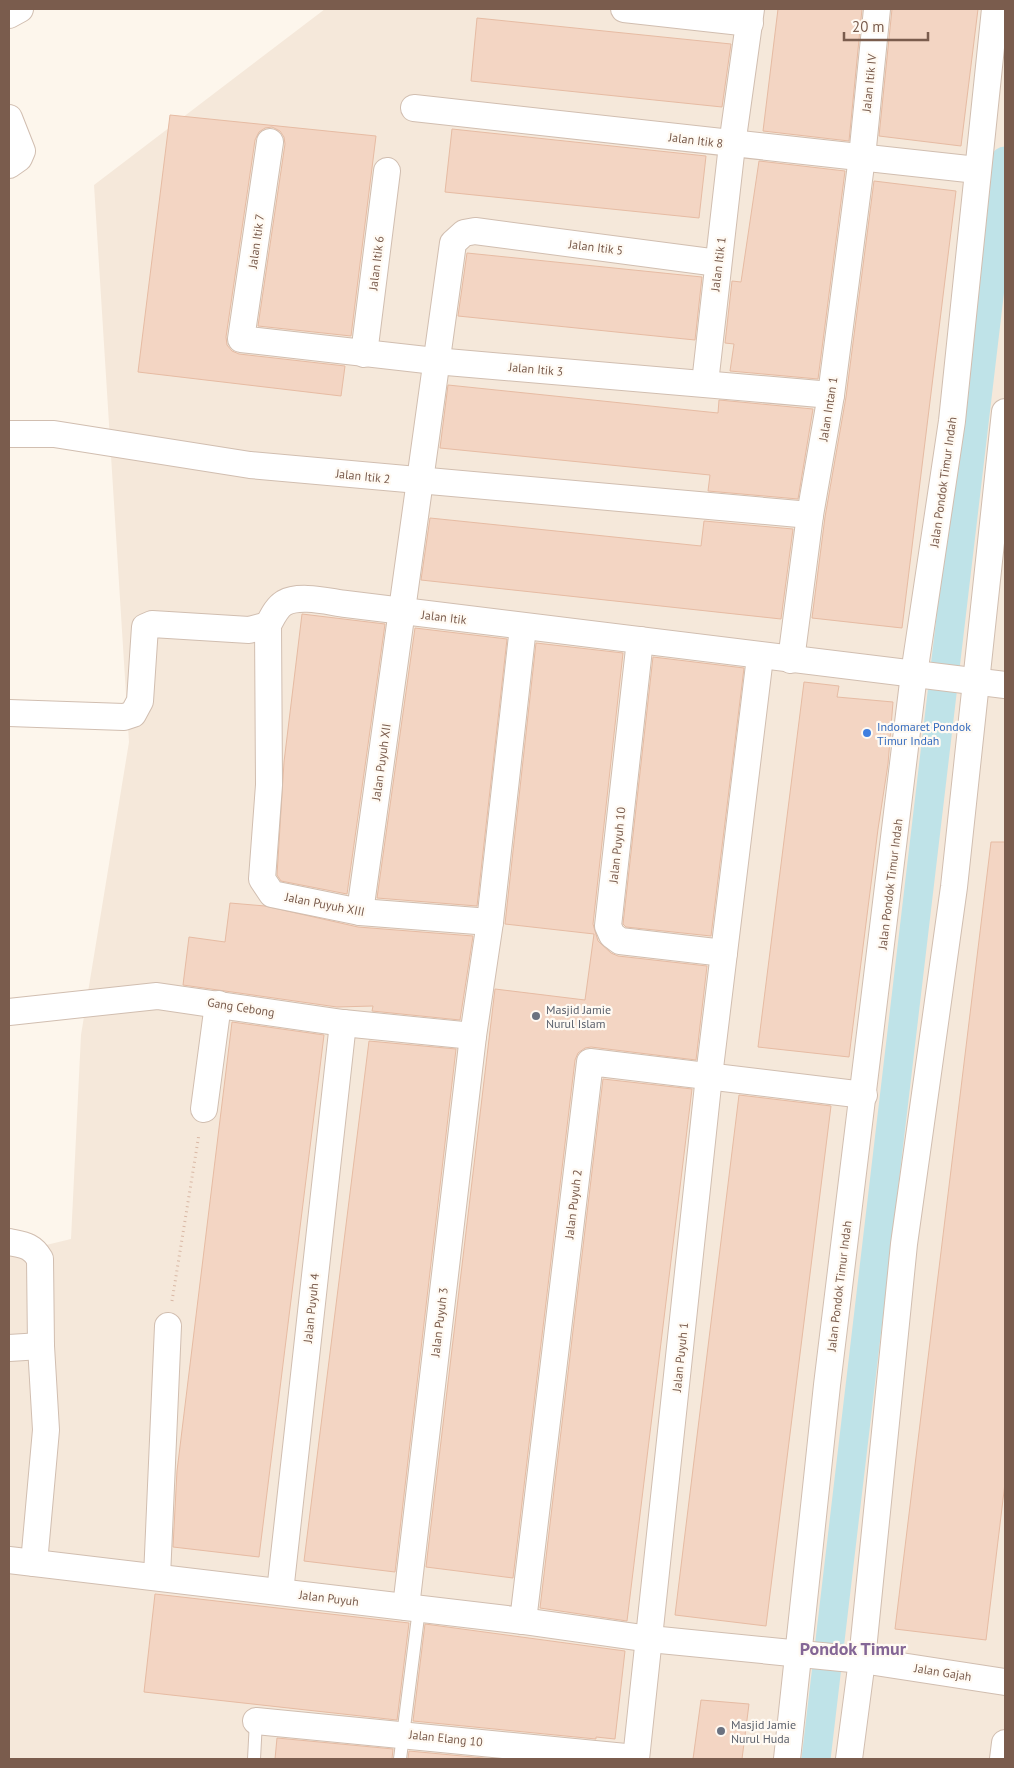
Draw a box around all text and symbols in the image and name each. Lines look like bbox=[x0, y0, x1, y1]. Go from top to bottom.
scale bar bbox=[844, 10, 928, 42]
text: 20 m bbox=[852, 17, 885, 36]
street label: Jalan Itik IV bbox=[858, 53, 880, 114]
street label: Jalan Itik 8 bbox=[667, 129, 724, 151]
street label: Jalan Itik 7 bbox=[245, 213, 267, 270]
street label: Jalan Itik 6 bbox=[365, 235, 387, 292]
street label: Jalan Itik 5 bbox=[567, 236, 624, 258]
street label: Jalan Itik 1 bbox=[707, 236, 729, 293]
street label: Jalan Itik 3 bbox=[507, 359, 564, 379]
street label: Jalan Intan 1 bbox=[815, 376, 840, 443]
street label: Jalan Pondok Timur Indah bbox=[926, 416, 960, 549]
street label: Jalan Itik 2 bbox=[334, 466, 391, 486]
street label: Jalan Itik bbox=[420, 607, 468, 627]
place label: Indomaret Pondok Timur Indah bbox=[877, 719, 971, 748]
street label: Jalan Puyuh XII bbox=[368, 723, 394, 802]
marker: Indomaret Pondok Timur Indah bbox=[861, 727, 873, 739]
street label: Jalan Puyuh 10 bbox=[605, 806, 628, 885]
street label: Jalan Pondok Timur Indah bbox=[874, 818, 905, 951]
street label: Jalan Puyuh XIII bbox=[283, 889, 366, 919]
street label: Gang Cebong bbox=[206, 994, 276, 1020]
place label: Masjid Jamie Nurul Islam bbox=[546, 1002, 611, 1031]
marker: Masjid Jamie Nurul Islam bbox=[530, 1010, 542, 1022]
street label: Jalan Puyuh 2 bbox=[561, 1168, 585, 1241]
street label: Jalan Pondok Timur Indah bbox=[823, 1220, 854, 1353]
street label: Jalan Puyuh 4 bbox=[300, 1272, 322, 1344]
street label: Jalan Puyuh 3 bbox=[427, 1286, 451, 1359]
street label: Jalan Puyuh 1 bbox=[669, 1322, 691, 1393]
street label: Jalan Puyuh bbox=[297, 1587, 360, 1609]
district label: Pondok Timur bbox=[800, 1637, 907, 1660]
street label: Jalan Gajah bbox=[912, 1660, 973, 1684]
place label: Masjid Jamie Nurul Huda bbox=[731, 1717, 796, 1746]
marker: Masjid Jamie Nurul Huda bbox=[715, 1725, 727, 1737]
street label: Jalan Elang 10 bbox=[407, 1727, 484, 1749]

